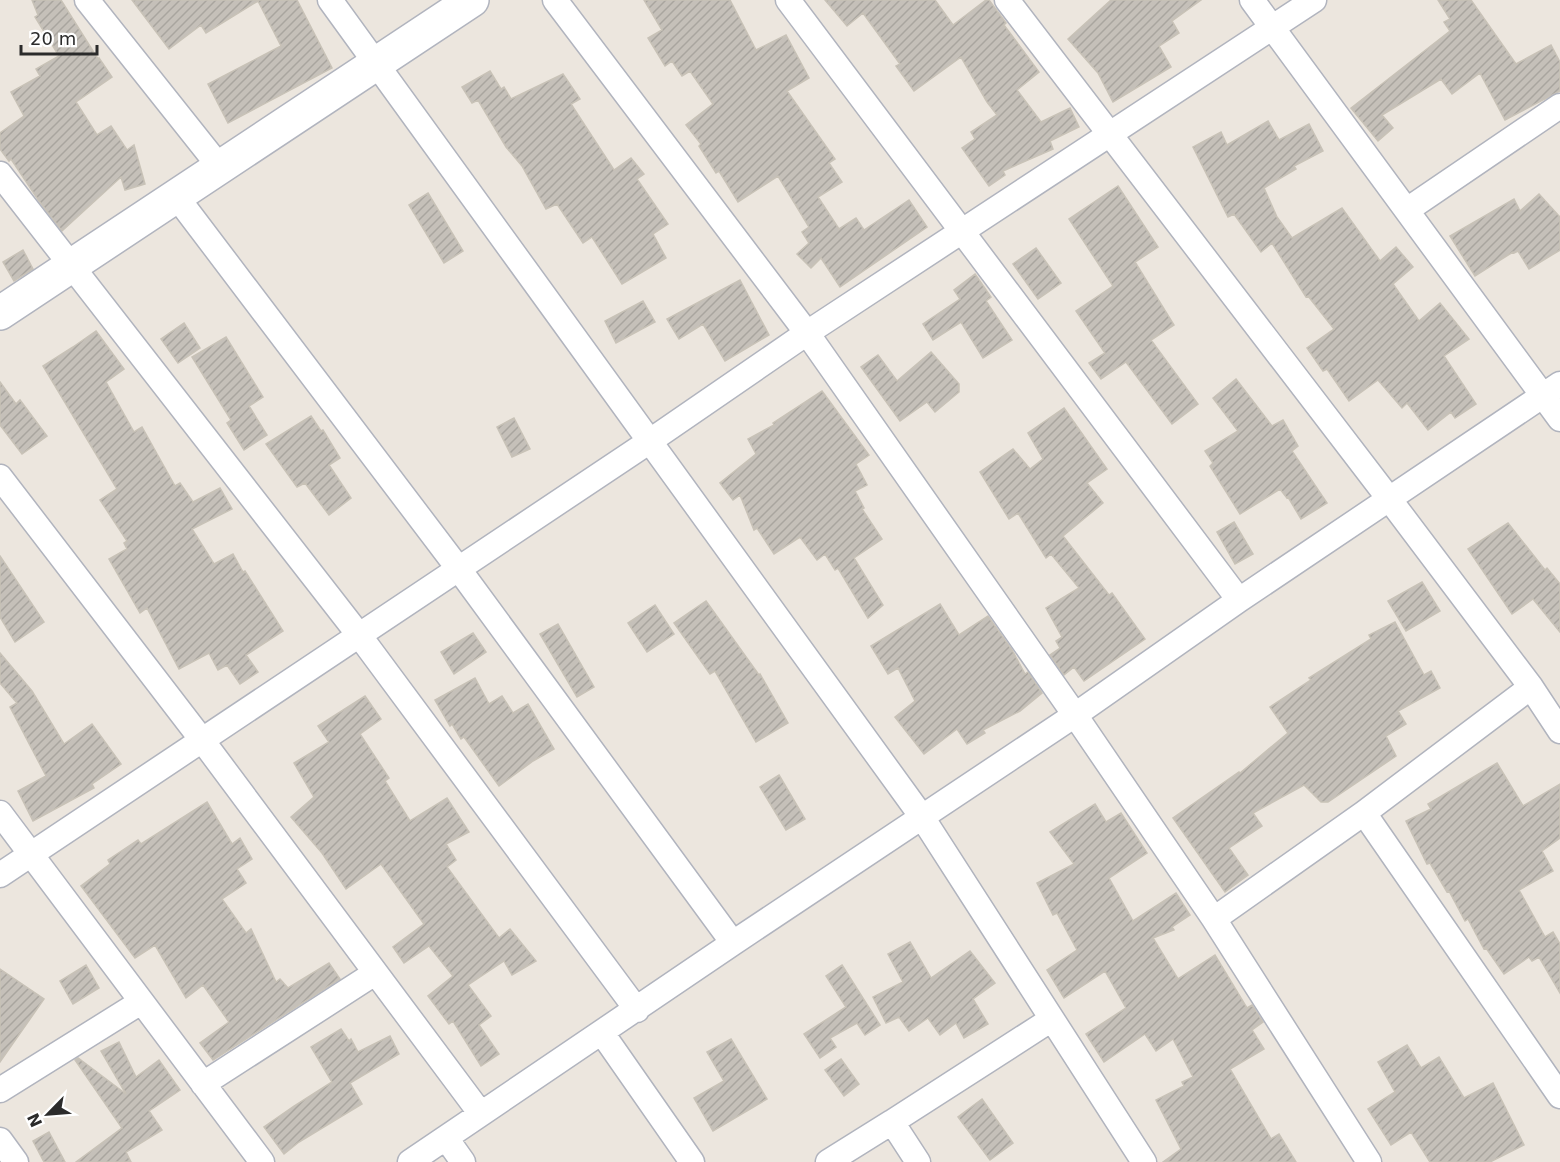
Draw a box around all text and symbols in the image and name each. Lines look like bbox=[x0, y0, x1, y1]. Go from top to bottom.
scale bar bbox=[21, 18, 98, 56]
text: 20 m bbox=[30, 28, 76, 49]
north arrow bbox=[18, 1084, 78, 1144]
text: N bbox=[23, 1110, 46, 1130]

